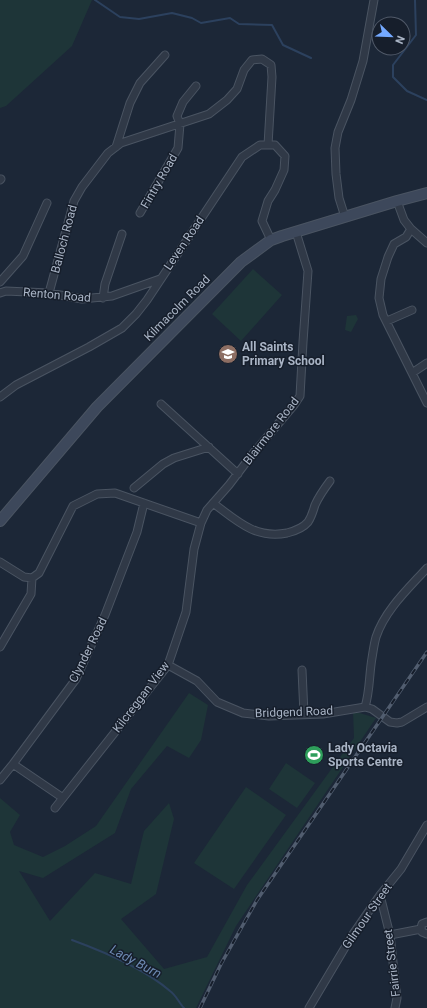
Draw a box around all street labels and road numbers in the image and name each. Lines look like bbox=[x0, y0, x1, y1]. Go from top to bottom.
street label: Fintry Road bbox=[138, 151, 180, 211]
street label: Balloch Road bbox=[48, 203, 80, 275]
street label: Leven Road bbox=[161, 213, 207, 273]
street label: Kilmacolm Road bbox=[141, 272, 213, 344]
street label: Renton Road bbox=[22, 285, 92, 305]
street label: Blairmore Road bbox=[240, 394, 302, 468]
street label: Clynder Road bbox=[66, 615, 110, 685]
street label: Kilcreggan View bbox=[110, 659, 172, 735]
street label: Bridgend Road bbox=[255, 704, 333, 720]
street label: Gilmour Street bbox=[339, 881, 395, 951]
street label: Fairrie Street bbox=[381, 928, 403, 998]

